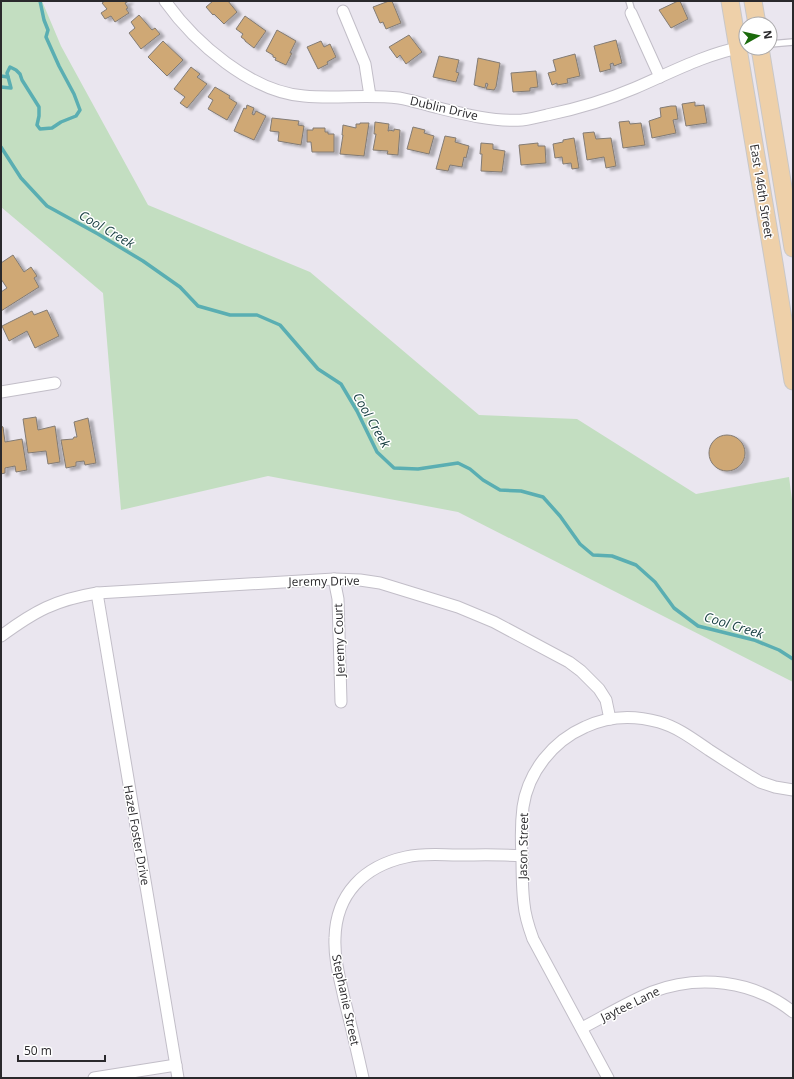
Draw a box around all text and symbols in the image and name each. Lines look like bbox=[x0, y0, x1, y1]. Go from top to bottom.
north arrow bbox=[738, 16, 778, 56]
text: N bbox=[760, 29, 776, 40]
street label: Dublin Drive bbox=[408, 92, 480, 124]
street label: East 146th Street bbox=[746, 143, 778, 239]
water label: Cool Creek bbox=[76, 206, 138, 252]
water label: Cool Creek bbox=[349, 389, 395, 451]
street label: Jeremy Drive bbox=[287, 572, 360, 590]
street label: Jeremy Court bbox=[329, 603, 349, 678]
water label: Cool Creek bbox=[702, 607, 766, 643]
street label: Hazel Foster Drive bbox=[120, 784, 154, 887]
street label: Jason Street bbox=[514, 812, 532, 881]
street label: Stephanie Street bbox=[328, 953, 364, 1047]
street label: Jaytee Lane bbox=[597, 982, 663, 1026]
scale bar bbox=[18, 1037, 105, 1063]
text: 50 m bbox=[24, 1042, 52, 1059]

